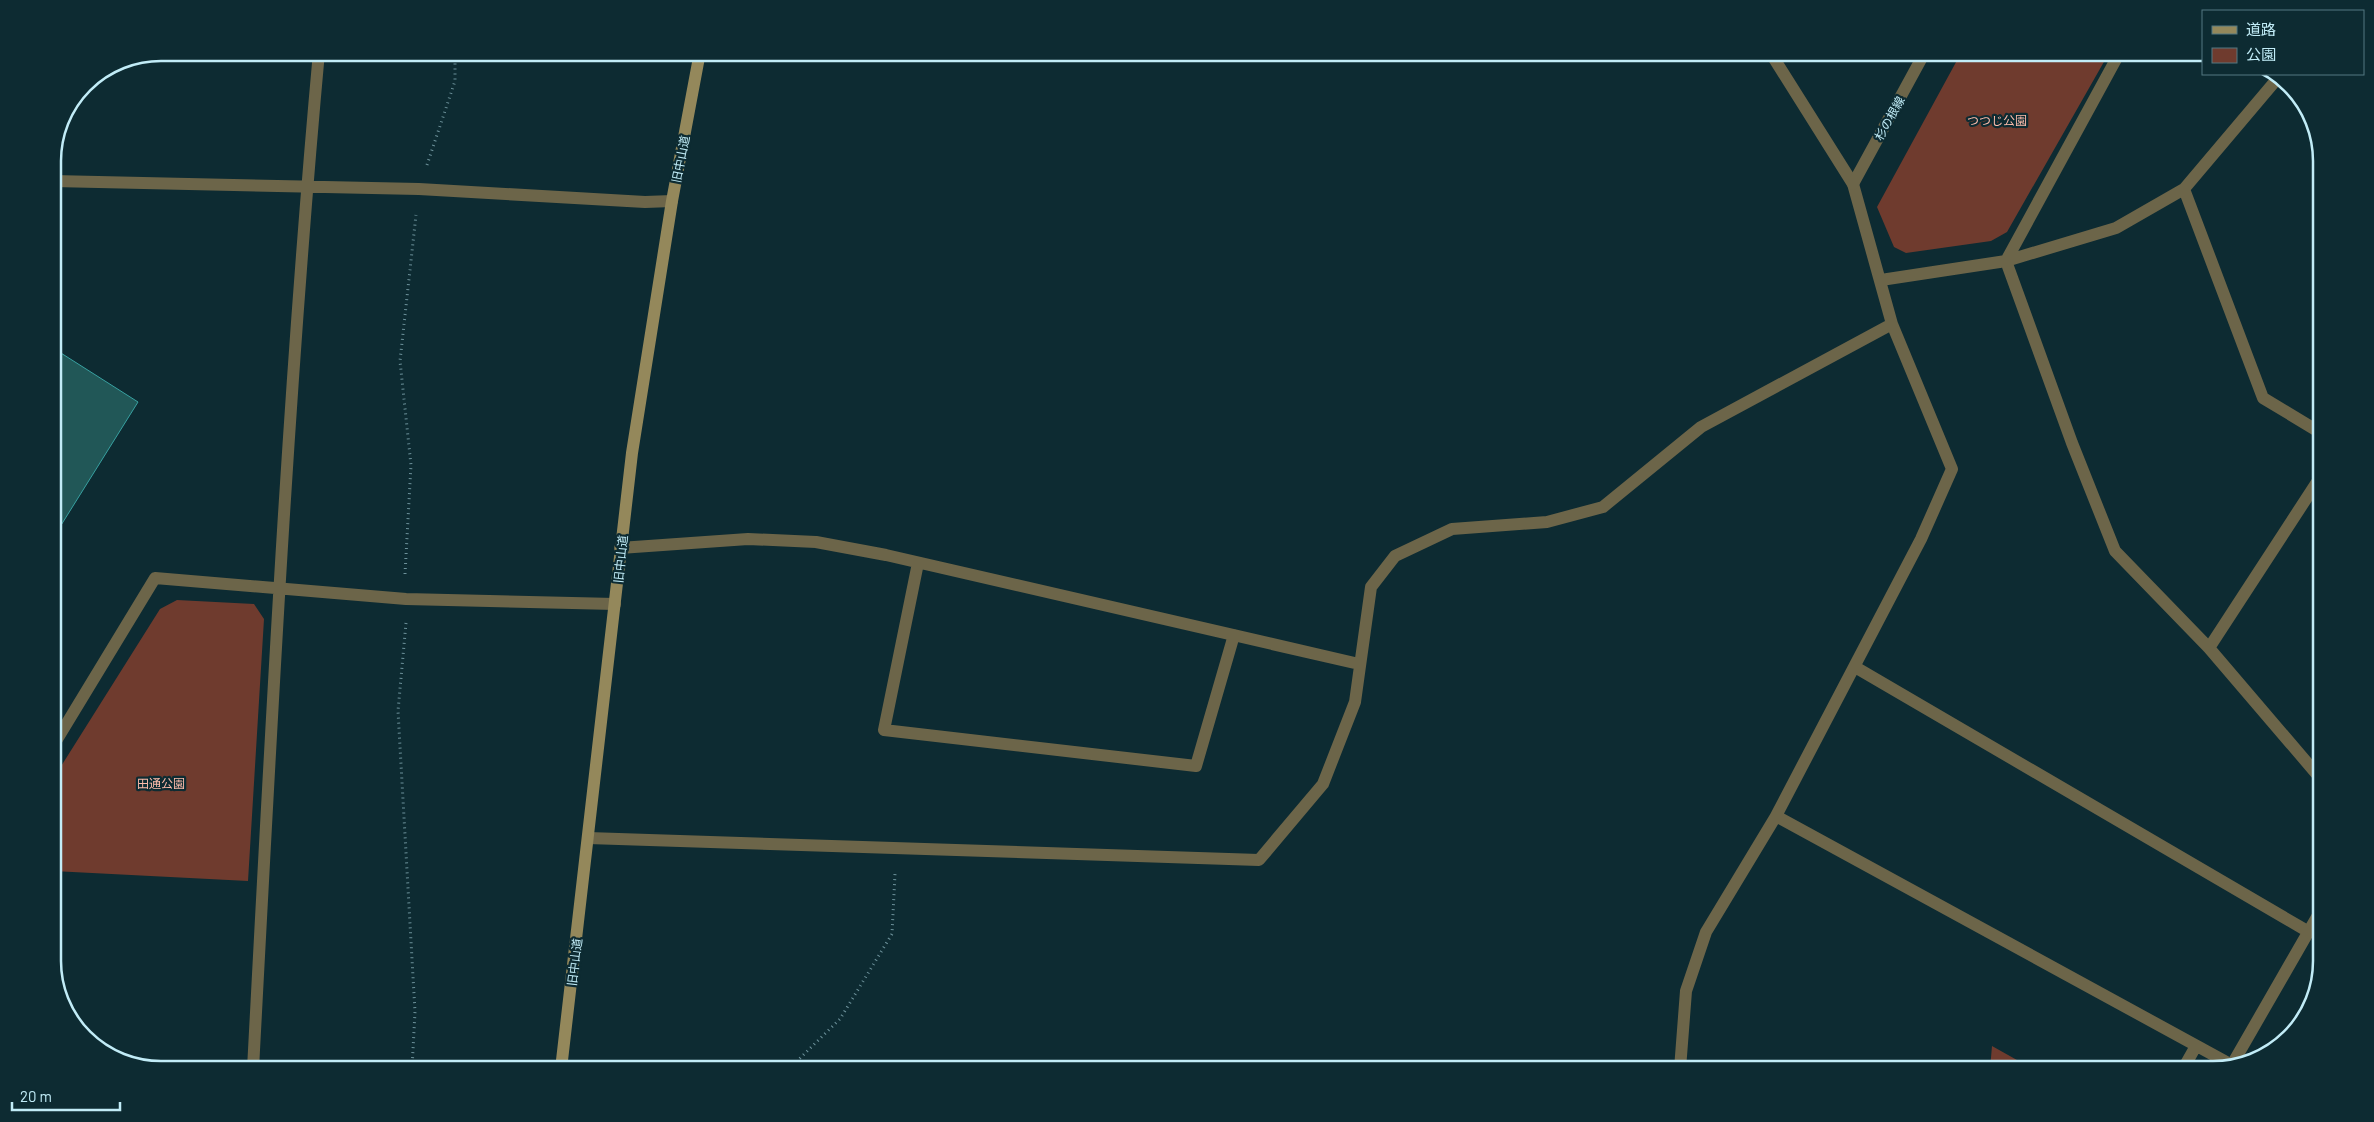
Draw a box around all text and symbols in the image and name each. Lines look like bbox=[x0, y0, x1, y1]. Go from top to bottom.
legend bbox=[2202, 10, 2364, 75]
text: 道路 bbox=[2246, 20, 2276, 38]
text: 公園 bbox=[2246, 45, 2276, 63]
street label: 杉の根線 bbox=[1871, 94, 1907, 142]
park label: つつじ公園 bbox=[1967, 113, 2027, 127]
street label: 旧中山道 bbox=[669, 134, 691, 184]
street label: 旧中山道 bbox=[611, 534, 629, 584]
park label: 田通公園 bbox=[137, 776, 185, 790]
street label: 旧中山道 bbox=[564, 937, 584, 987]
scale bar bbox=[12, 1080, 120, 1112]
text: 20 m bbox=[20, 1087, 52, 1105]

